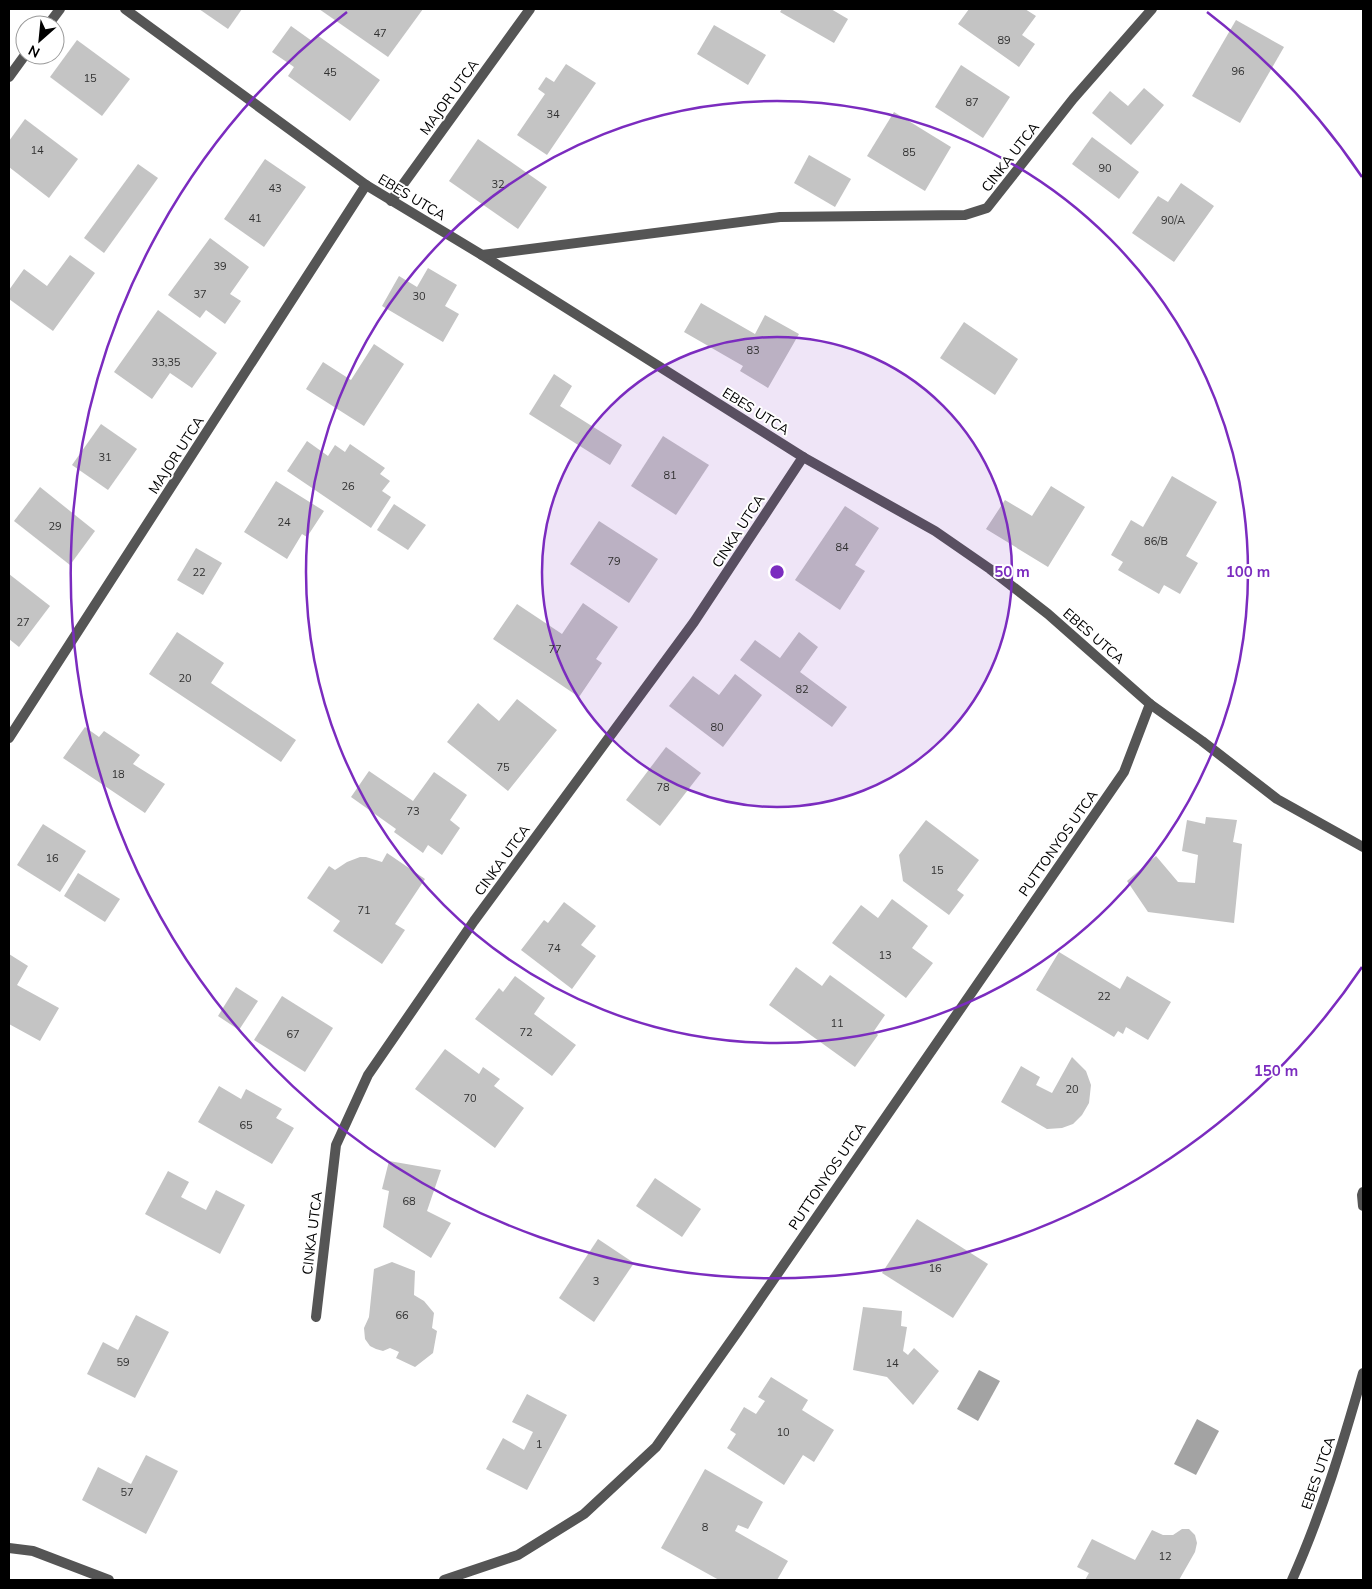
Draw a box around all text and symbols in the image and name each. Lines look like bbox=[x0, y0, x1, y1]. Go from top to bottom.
north arrow bbox=[15, 15, 65, 65]
house number: 47 bbox=[373, 26, 387, 40]
house number: 89 bbox=[997, 33, 1011, 47]
text: N bbox=[25, 41, 43, 62]
street label: MAJOR UTCA bbox=[416, 55, 483, 138]
house number: 96 bbox=[1231, 64, 1245, 78]
house number: 45 bbox=[323, 65, 337, 79]
house number: 15 bbox=[83, 71, 97, 85]
house number: 87 bbox=[965, 95, 979, 109]
house number: 34 bbox=[546, 107, 560, 121]
street label: CINKA UTCA bbox=[977, 118, 1043, 196]
house number: 14 bbox=[30, 143, 44, 157]
house number: 85 bbox=[902, 145, 916, 159]
house number: 90 bbox=[1098, 161, 1112, 175]
street label: EBES UTCA bbox=[375, 170, 450, 225]
house number: 32 bbox=[491, 177, 505, 191]
house number: 43 bbox=[268, 181, 282, 195]
house number: 41 bbox=[248, 211, 262, 225]
house number: 90/A bbox=[1161, 213, 1185, 227]
house number: 39 bbox=[213, 259, 227, 273]
house number: 37 bbox=[193, 287, 207, 301]
house number: 30 bbox=[412, 289, 426, 303]
house number: 83 bbox=[746, 343, 760, 357]
house number: 33,35 bbox=[152, 355, 181, 369]
street label: EBES UTCA bbox=[719, 383, 794, 439]
street label: MAJOR UTCA bbox=[144, 412, 208, 497]
house number: 31 bbox=[98, 450, 112, 464]
house number: 81 bbox=[663, 468, 677, 482]
house number: 26 bbox=[341, 479, 355, 493]
street label: CINKA UTCA bbox=[708, 490, 769, 571]
house number: 24 bbox=[277, 515, 291, 529]
house number: 29 bbox=[48, 519, 62, 533]
house number: 86/B bbox=[1144, 534, 1168, 548]
house number: 84 bbox=[835, 540, 849, 554]
house number: 79 bbox=[607, 554, 621, 568]
text: 50 m bbox=[994, 562, 1030, 581]
text: 100 m bbox=[1226, 562, 1270, 581]
centre of rings bbox=[768, 563, 786, 581]
house number: 22 bbox=[192, 565, 206, 579]
street label: EBES UTCA bbox=[1059, 604, 1129, 668]
house number: 27 bbox=[16, 615, 30, 629]
house number: 77 bbox=[548, 642, 562, 656]
house number: 20 bbox=[178, 671, 192, 685]
house number: 82 bbox=[795, 682, 809, 696]
house number: 80 bbox=[710, 720, 724, 734]
house number: 75 bbox=[496, 760, 510, 774]
house number: 18 bbox=[111, 767, 125, 781]
house number: 78 bbox=[656, 780, 670, 794]
street label: PUTTONYOS UTCA bbox=[1015, 786, 1102, 900]
house number: 73 bbox=[406, 804, 420, 818]
street label: CINKA UTCA bbox=[470, 820, 534, 899]
house number: 16 bbox=[45, 851, 59, 865]
house number: 15 bbox=[930, 863, 944, 877]
house number: 71 bbox=[357, 903, 371, 917]
house number: 74 bbox=[547, 941, 561, 955]
house number: 13 bbox=[878, 948, 892, 962]
house number: 22 bbox=[1097, 989, 1111, 1003]
house number: 11 bbox=[830, 1016, 844, 1030]
house number: 72 bbox=[519, 1025, 533, 1039]
house number: 67 bbox=[286, 1027, 300, 1041]
text: 150 m bbox=[1254, 1061, 1298, 1080]
house number: 20 bbox=[1065, 1082, 1079, 1096]
house number: 70 bbox=[463, 1091, 477, 1105]
house number: 65 bbox=[239, 1118, 253, 1132]
street label: PUTTONYOS UTCA bbox=[784, 1118, 870, 1233]
street label: CINKA UTCA bbox=[298, 1190, 326, 1276]
house number: 68 bbox=[402, 1194, 416, 1208]
house number: 16 bbox=[928, 1261, 942, 1275]
house number: 3 bbox=[593, 1274, 599, 1288]
house number: 66 bbox=[395, 1308, 409, 1322]
house number: 59 bbox=[116, 1355, 130, 1369]
house number: 14 bbox=[885, 1356, 899, 1370]
house number: 10 bbox=[776, 1425, 790, 1439]
street label: EBES UTCA bbox=[1297, 1434, 1339, 1512]
house number: 1 bbox=[536, 1437, 542, 1451]
house number: 57 bbox=[120, 1485, 134, 1499]
house number: 8 bbox=[702, 1520, 709, 1534]
house number: 12 bbox=[1158, 1549, 1172, 1563]

